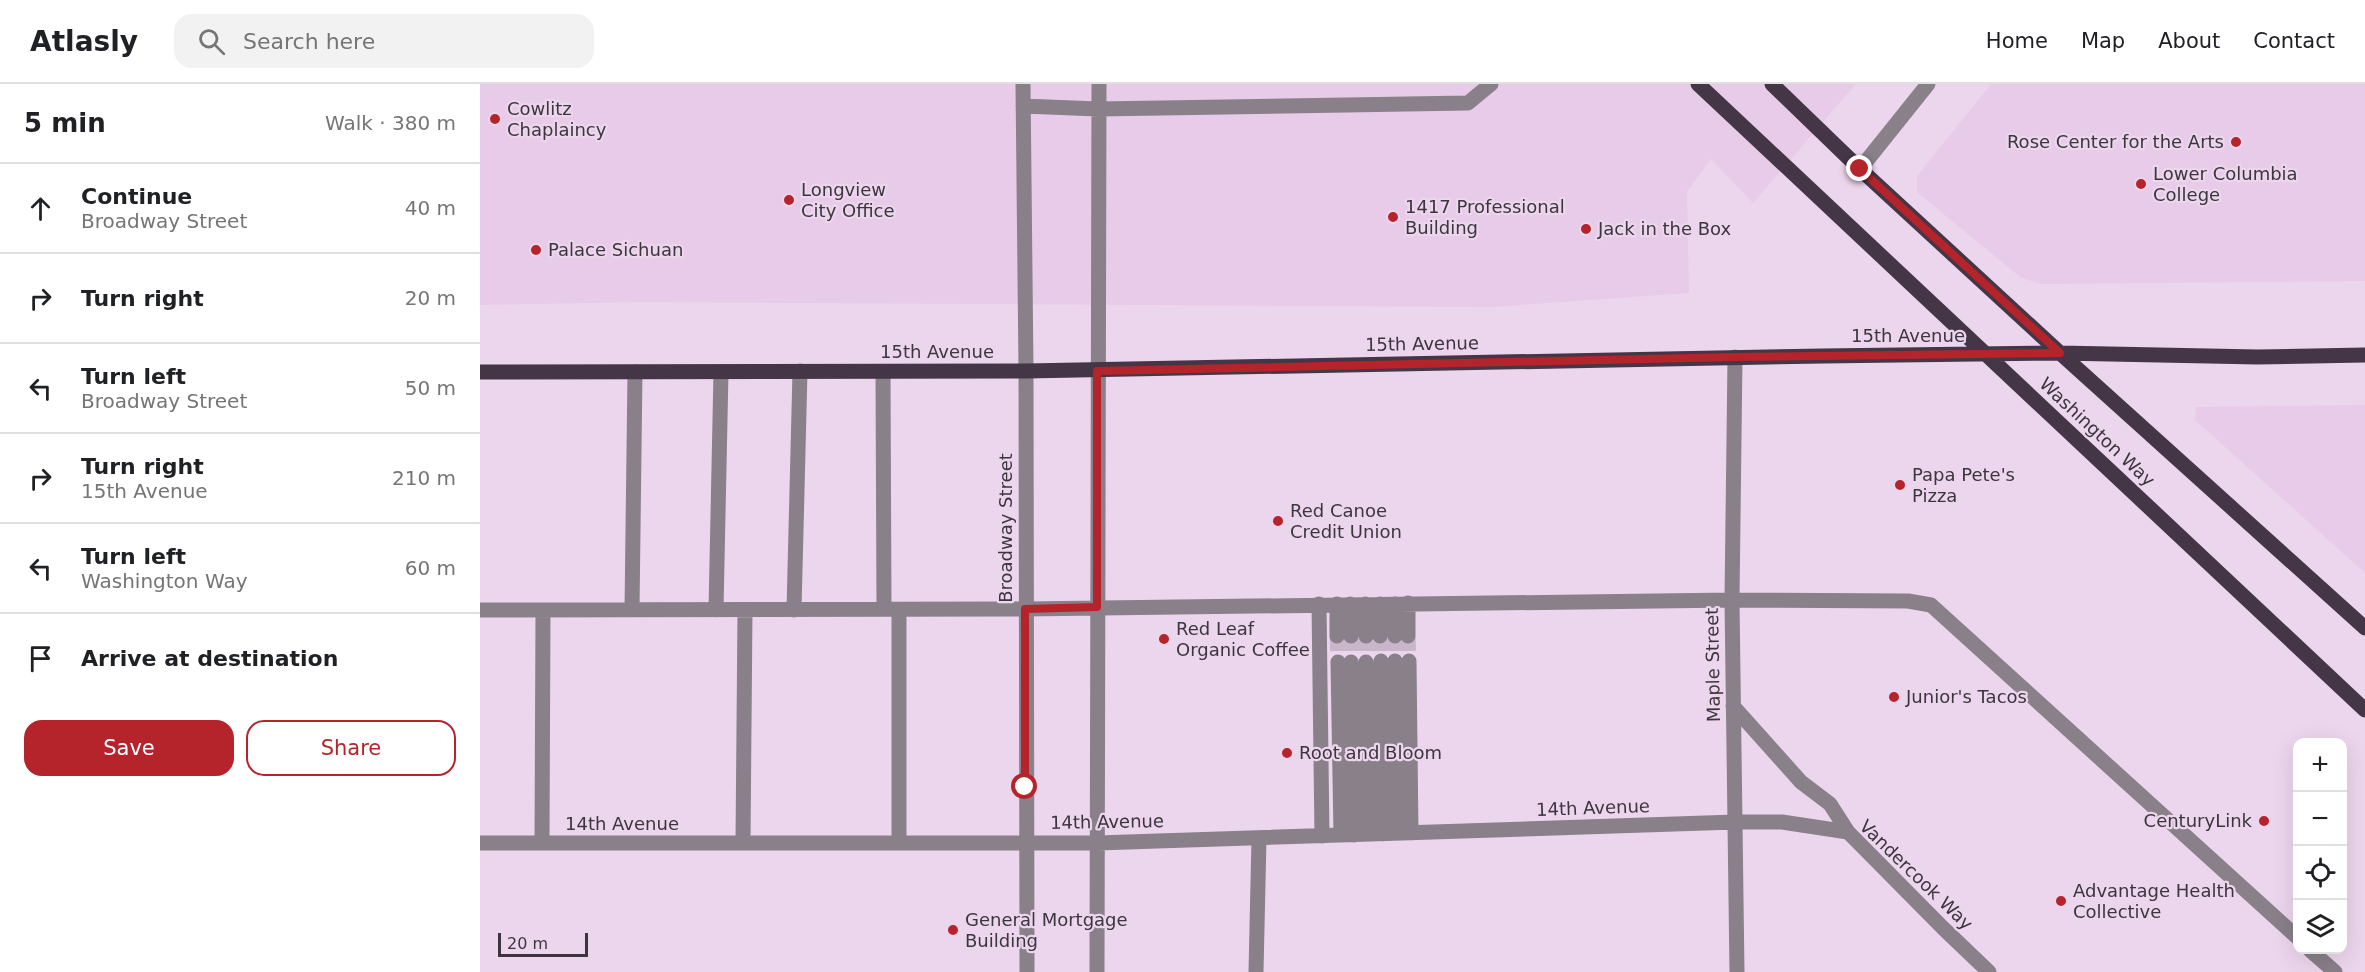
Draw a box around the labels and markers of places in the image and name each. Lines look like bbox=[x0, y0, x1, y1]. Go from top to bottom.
place label: Cowlitz Chaplaincy bbox=[507, 98, 607, 140]
marker: Cowlitz Chaplaincy bbox=[488, 112, 502, 126]
place label: Rose Center for the Arts bbox=[2007, 131, 2224, 152]
marker: Rose Center for the Arts bbox=[2229, 135, 2243, 149]
place label: Lower Columbia College bbox=[2153, 163, 2298, 205]
marker: Lower Columbia College bbox=[2134, 177, 2148, 191]
place label: Longview City Office bbox=[801, 179, 895, 221]
marker: Longview City Office bbox=[782, 193, 796, 207]
place label: 1417 Professional Building bbox=[1405, 196, 1565, 238]
marker: 1417 Professional Building bbox=[1386, 210, 1400, 224]
place label: Jack in the Box bbox=[1597, 218, 1732, 239]
marker: Jack in the Box bbox=[1579, 222, 1593, 236]
place label: Palace Sichuan bbox=[548, 239, 683, 260]
marker: Palace Sichuan bbox=[529, 243, 543, 257]
place label: Papa Pete's Pizza bbox=[1912, 464, 2015, 506]
marker: Papa Pete's Pizza bbox=[1893, 478, 1907, 492]
place label: Red Canoe Credit Union bbox=[1290, 500, 1402, 542]
marker: Red Canoe Credit Union bbox=[1271, 514, 1285, 528]
place label: Red Leaf Organic Coffee bbox=[1176, 618, 1310, 660]
marker: Red Leaf Organic Coffee bbox=[1157, 632, 1171, 646]
place label: Junior's Tacos bbox=[1905, 686, 2027, 707]
marker: Junior's Tacos bbox=[1887, 690, 1901, 704]
place label: Root and Bloom bbox=[1299, 742, 1442, 763]
marker: Root and Bloom bbox=[1280, 746, 1294, 760]
place label: CenturyLink bbox=[2144, 810, 2253, 831]
marker: CenturyLink bbox=[2257, 814, 2271, 828]
place label: Advantage Health Collective bbox=[2073, 880, 2235, 922]
marker: Advantage Health Collective bbox=[2054, 894, 2068, 908]
place label: General Mortgage Building bbox=[965, 909, 1128, 951]
marker: General Mortgage Building bbox=[946, 923, 960, 937]

